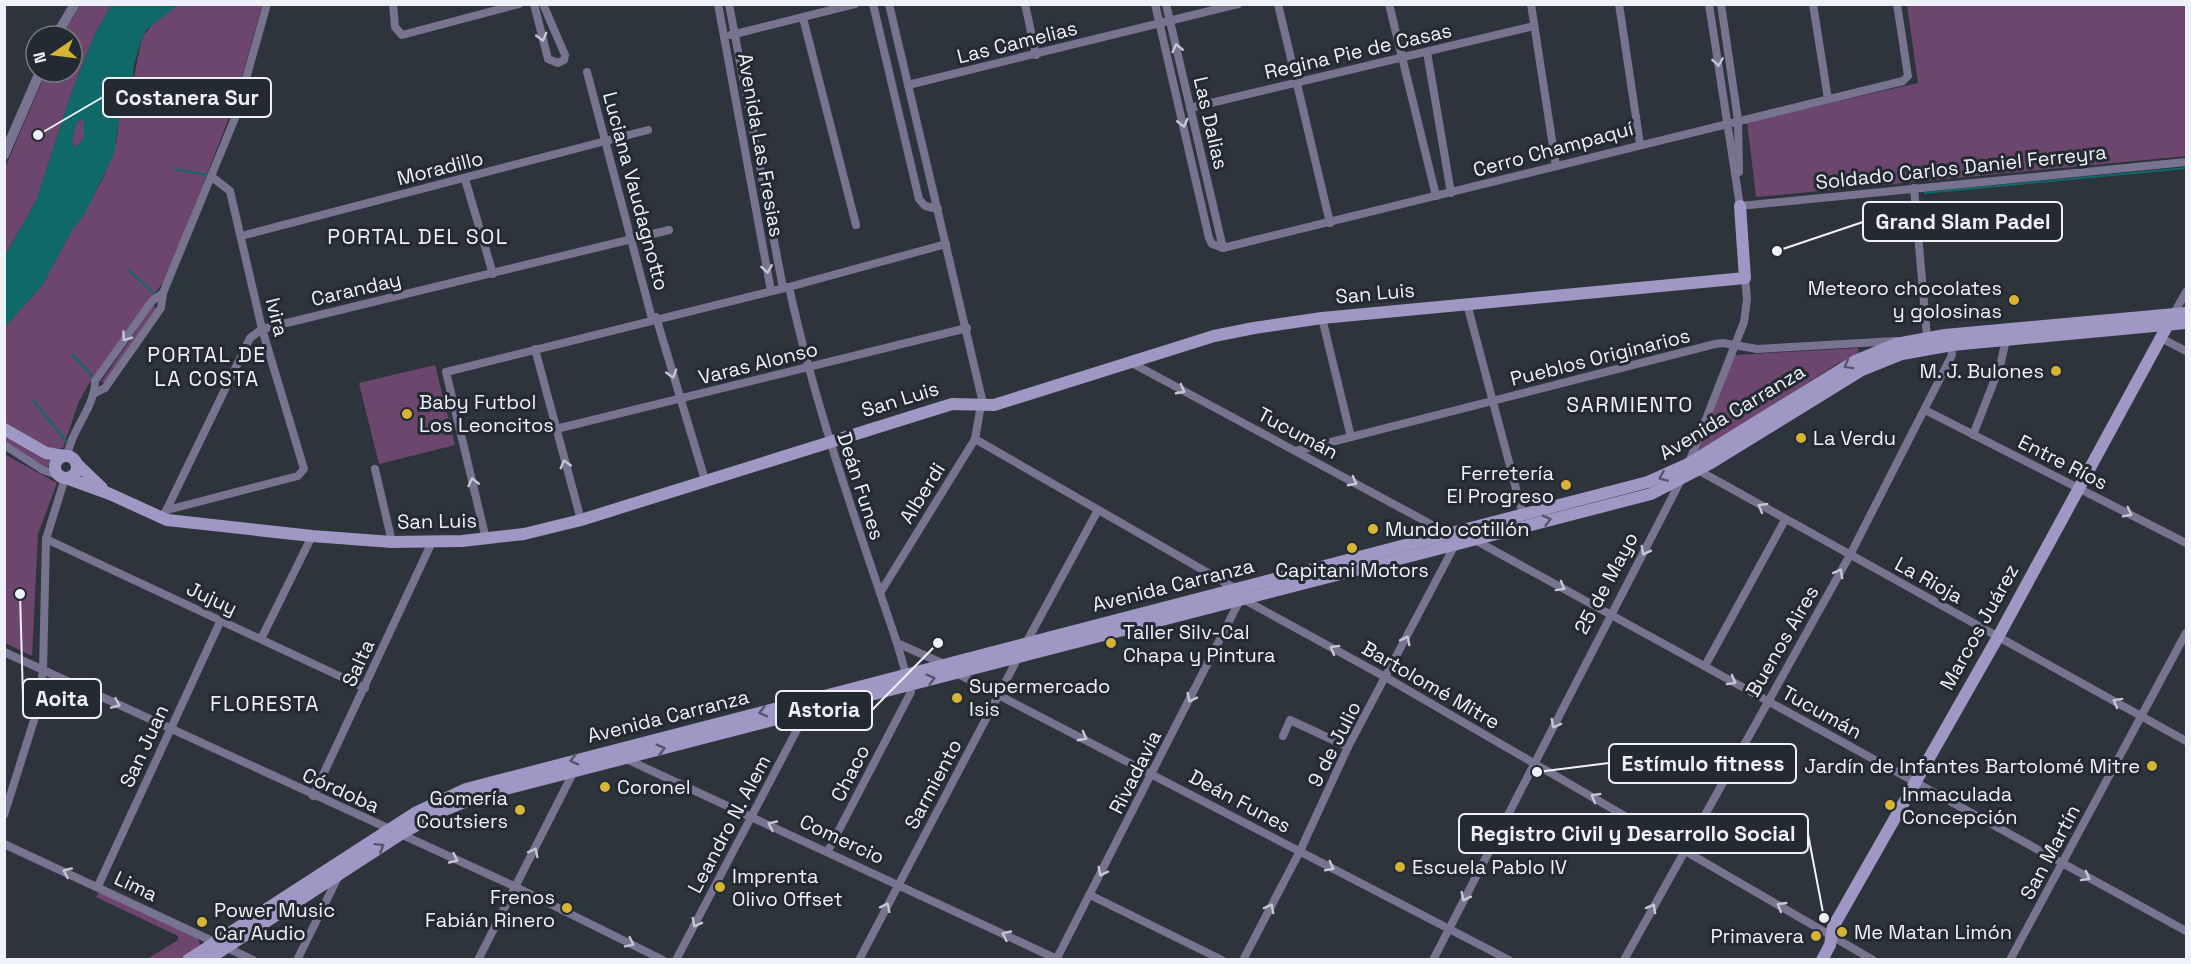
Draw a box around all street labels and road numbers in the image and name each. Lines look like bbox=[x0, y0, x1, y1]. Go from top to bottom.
street label: Las Camelias bbox=[954, 14, 1080, 70]
street label: Regina Pie de Casas bbox=[1262, 17, 1454, 85]
street label: Avenida Las Fresias bbox=[732, 51, 790, 239]
street label: Las Dalias bbox=[1188, 74, 1234, 172]
street label: Luciana Vaudagnotto bbox=[597, 89, 675, 293]
street label: Cerro Champaquí bbox=[1470, 115, 1636, 183]
street label: Soldado Carlos Daniel Ferreyra bbox=[1814, 139, 2108, 195]
street label: Moradillo bbox=[394, 145, 486, 191]
street label: Caranday bbox=[308, 266, 404, 312]
street label: San Luis bbox=[1334, 277, 1416, 309]
street label: Ivira bbox=[260, 295, 294, 339]
street label: Pueblos Originarios bbox=[1507, 322, 1693, 392]
street label: Varas Alonso bbox=[696, 336, 820, 390]
street label: Avenida Carranza bbox=[1654, 358, 1810, 466]
street label: San Luis bbox=[858, 375, 942, 423]
street label: Tucumán bbox=[1253, 401, 1343, 465]
street label: Entre Ríos bbox=[2014, 428, 2112, 496]
street label: Deán Funes bbox=[831, 429, 891, 543]
street label: Alberdi bbox=[893, 458, 951, 528]
street label: San Luis bbox=[397, 507, 477, 535]
street label: 25 de Mayo bbox=[1568, 527, 1644, 639]
street label: La Rioja bbox=[1890, 551, 1968, 609]
street label: Avenida Carranza bbox=[1089, 552, 1257, 618]
street label: Marcos Juárez bbox=[1934, 559, 2024, 695]
street label: Jujuy bbox=[182, 575, 242, 621]
street label: Buenos Aires bbox=[1740, 581, 1824, 701]
street label: Salta bbox=[336, 635, 380, 691]
street label: Bartolomé Mitre bbox=[1357, 635, 1505, 735]
street label: Tucumán bbox=[1777, 679, 1867, 745]
street label: Avenida Carranza bbox=[584, 683, 752, 749]
street label: 9 de Julio bbox=[1301, 697, 1367, 791]
street label: San Juan bbox=[114, 700, 174, 792]
street label: Rivadavia bbox=[1103, 726, 1167, 818]
street label: Sarmiento bbox=[898, 734, 968, 834]
street label: Chaco bbox=[825, 740, 875, 806]
street label: Leandro N. Alem bbox=[682, 750, 776, 898]
street label: Córdoba bbox=[298, 761, 384, 819]
street label: Deán Funes bbox=[1185, 763, 1295, 839]
street label: San Martín bbox=[2014, 800, 2086, 904]
street label: Comercio bbox=[795, 808, 889, 870]
street label: Lima bbox=[110, 865, 162, 907]

